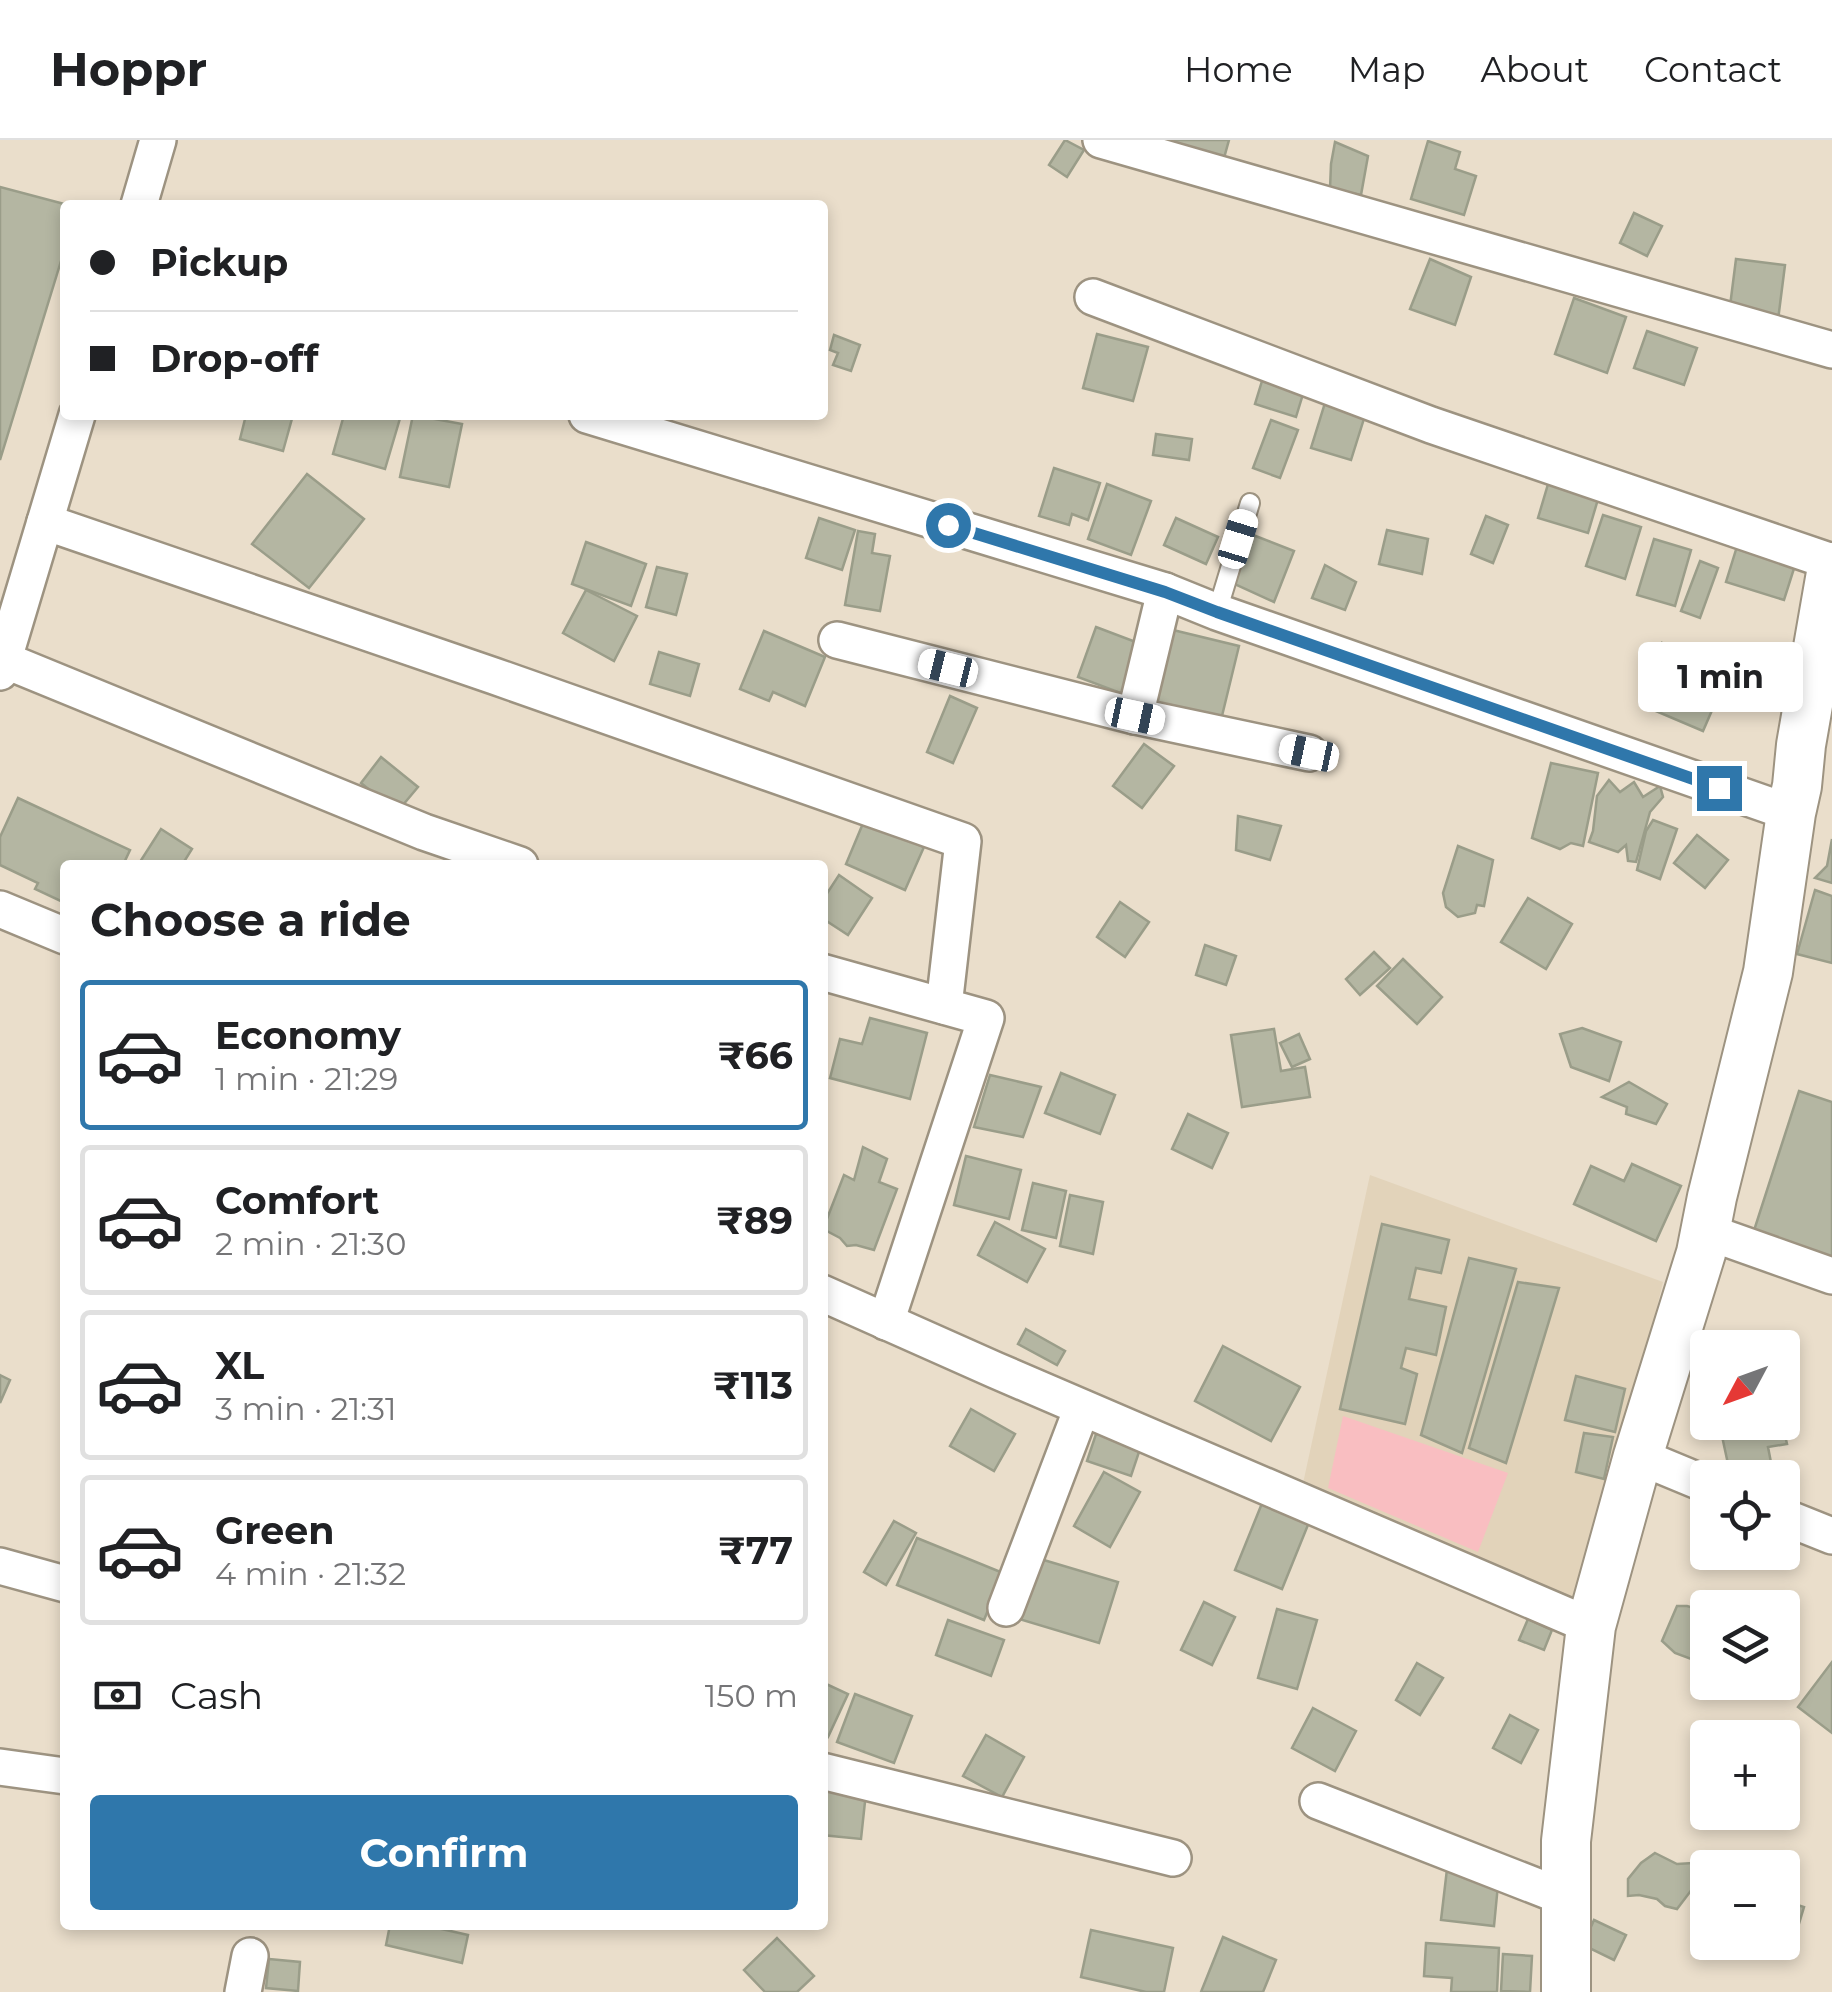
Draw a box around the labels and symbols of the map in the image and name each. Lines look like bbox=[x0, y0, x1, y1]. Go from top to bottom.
route start bbox=[926, 503, 971, 548]
car bbox=[1215, 506, 1261, 572]
callout: 1 min bbox=[1636, 643, 1802, 713]
car bbox=[915, 646, 981, 690]
car bbox=[1103, 695, 1167, 737]
car bbox=[1277, 732, 1341, 774]
route end bbox=[1697, 766, 1742, 811]
north arrow bbox=[1690, 1330, 1800, 1440]

